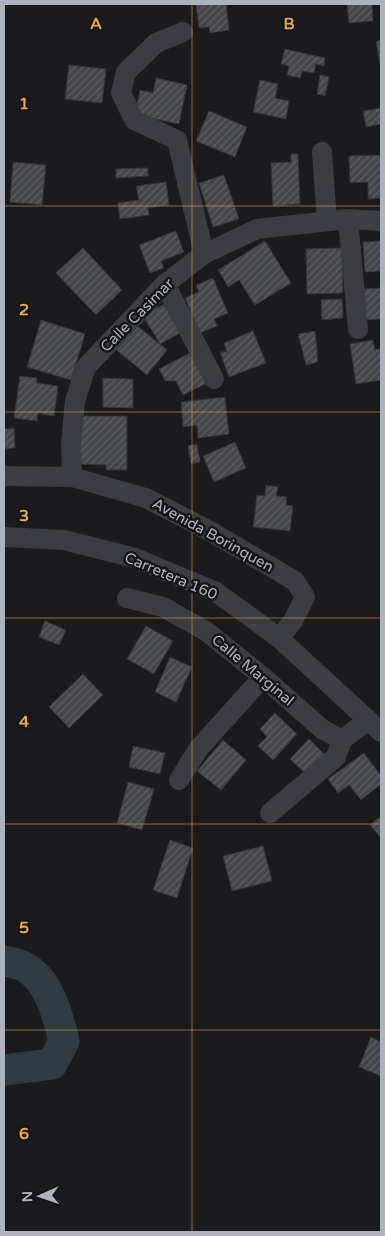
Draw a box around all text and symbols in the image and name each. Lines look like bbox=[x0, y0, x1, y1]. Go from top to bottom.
text: A bbox=[90, 14, 102, 34]
text: B bbox=[283, 14, 295, 34]
text: 1 bbox=[19, 94, 29, 114]
street label: Calle Casimar bbox=[97, 274, 178, 355]
text: 2 bbox=[19, 300, 29, 320]
street label: Avenida Borinquen bbox=[149, 494, 277, 576]
text: 3 bbox=[19, 506, 29, 526]
street label: Carretera 160 bbox=[122, 548, 220, 604]
street label: Calle Marginal bbox=[208, 630, 298, 710]
text: 4 bbox=[19, 712, 29, 732]
text: 5 bbox=[19, 918, 29, 938]
text: 6 bbox=[19, 1124, 29, 1144]
north arrow bbox=[15, 1171, 65, 1221]
text: N bbox=[19, 1191, 36, 1202]

